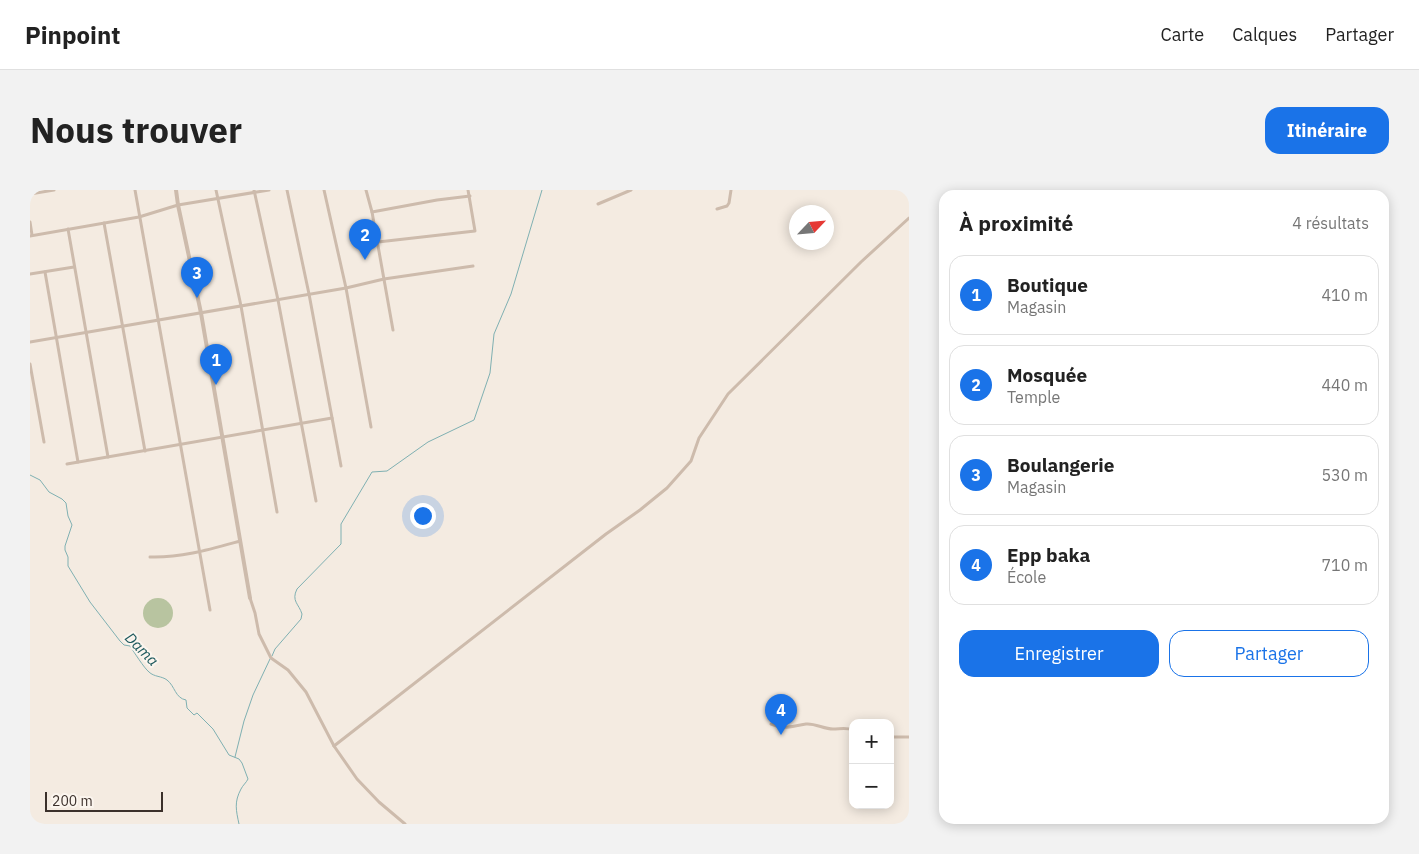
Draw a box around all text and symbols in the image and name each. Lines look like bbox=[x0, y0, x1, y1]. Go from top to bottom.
text: Pinpoint bbox=[25, 19, 120, 51]
text: Carte bbox=[1161, 23, 1204, 46]
text: Calques bbox=[1232, 23, 1297, 46]
text: Partager bbox=[1325, 23, 1394, 46]
text: Nous trouver bbox=[30, 107, 242, 153]
button: Itinéraire bbox=[1265, 107, 1389, 154]
north arrow bbox=[789, 205, 834, 250]
text: À proximité bbox=[959, 209, 1073, 237]
text: 4 résultats bbox=[1292, 213, 1369, 233]
pin: 2 bbox=[349, 219, 381, 260]
pin: 3 bbox=[181, 257, 213, 298]
text: Boutique bbox=[1007, 273, 1088, 297]
text: 1 bbox=[971, 285, 981, 305]
text: 410 m bbox=[1321, 285, 1368, 305]
text: Magasin bbox=[1007, 297, 1066, 317]
pin: 1 bbox=[200, 344, 232, 385]
text: Mosquée bbox=[1007, 363, 1087, 387]
text: 2 bbox=[971, 375, 981, 395]
text: 440 m bbox=[1321, 375, 1368, 395]
text: Temple bbox=[1007, 387, 1060, 407]
text: Boulangerie bbox=[1007, 453, 1114, 477]
text: 3 bbox=[971, 465, 981, 485]
text: 530 m bbox=[1321, 465, 1368, 485]
text: Magasin bbox=[1007, 477, 1066, 497]
your location bbox=[410, 503, 436, 529]
text: Epp baka bbox=[1007, 543, 1090, 567]
text: 4 bbox=[971, 555, 981, 575]
text: 710 m bbox=[1321, 555, 1368, 575]
text: École bbox=[1007, 567, 1046, 587]
water label: Dama bbox=[121, 628, 163, 670]
button: Enregistrer bbox=[959, 630, 1159, 677]
button: Partager bbox=[1169, 630, 1369, 677]
pin: 4 bbox=[765, 694, 797, 735]
map controls bbox=[849, 719, 894, 809]
button: + bbox=[849, 719, 894, 764]
button: − bbox=[849, 764, 894, 809]
scale bar bbox=[45, 789, 162, 812]
text: 200 m bbox=[52, 792, 93, 810]

